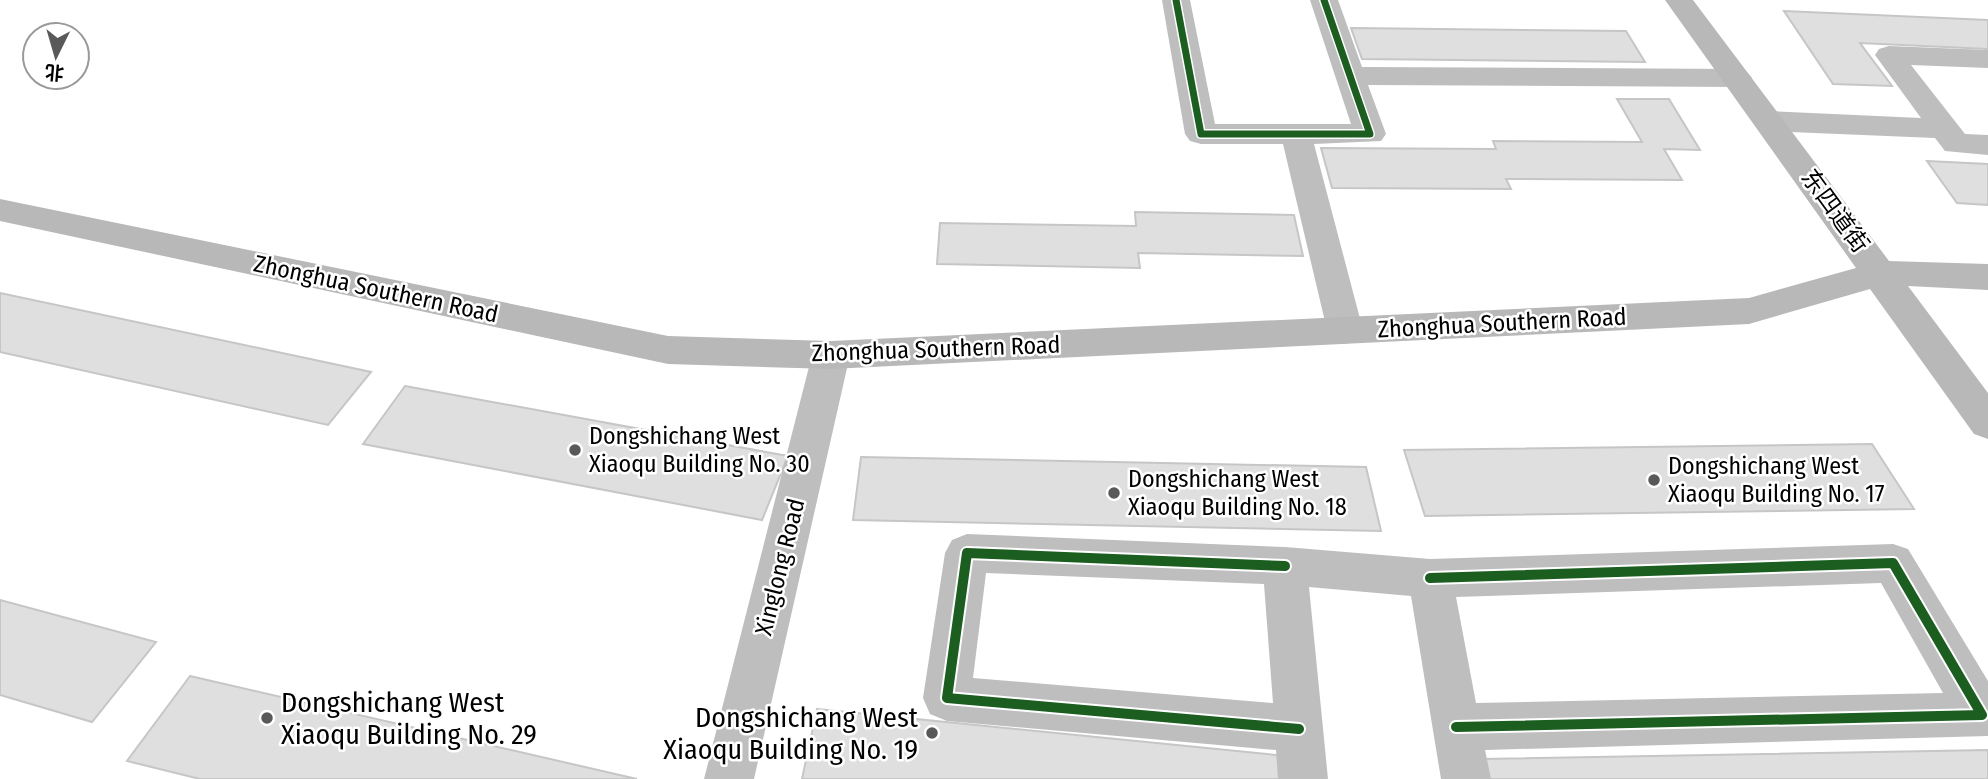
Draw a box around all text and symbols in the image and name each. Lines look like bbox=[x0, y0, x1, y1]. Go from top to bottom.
north arrow bbox=[21, 21, 91, 91]
text: 北 bbox=[44, 60, 65, 85]
street label: 东四道街 bbox=[1795, 164, 1875, 258]
street label: Zhonghua Southern Road bbox=[251, 249, 501, 329]
street label: Zhonghua Southern Road bbox=[1377, 303, 1627, 343]
street label: Zhonghua Southern Road bbox=[811, 331, 1061, 367]
place label: Dongshichang West Xiaoqu Building No. 30 bbox=[589, 422, 810, 478]
marker: Dongshichang West Xiaoqu Building No. 30 bbox=[567, 442, 583, 458]
place label: Dongshichang West Xiaoqu Building No. 17 bbox=[1668, 452, 1885, 508]
place label: Dongshichang West Xiaoqu Building No. 18 bbox=[1128, 465, 1347, 521]
marker: Dongshichang West Xiaoqu Building No. 17 bbox=[1646, 472, 1662, 488]
marker: Dongshichang West Xiaoqu Building No. 18 bbox=[1106, 485, 1122, 501]
street label: Xinglong Road bbox=[749, 496, 811, 638]
place label: Dongshichang West Xiaoqu Building No. 29 bbox=[281, 686, 537, 751]
place label: Dongshichang West Xiaoqu Building No. 19 bbox=[663, 701, 919, 766]
marker: Dongshichang West Xiaoqu Building No. 29 bbox=[259, 710, 275, 726]
marker: Dongshichang West Xiaoqu Building No. 19 bbox=[924, 725, 940, 741]

